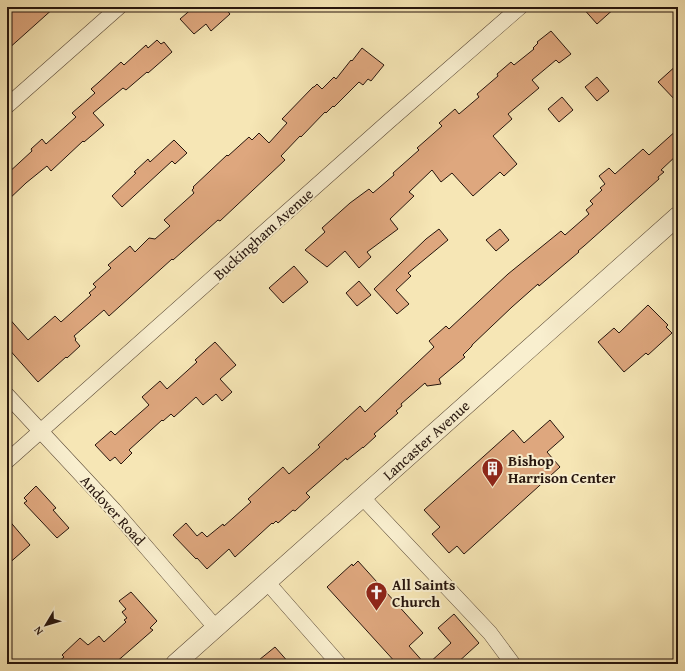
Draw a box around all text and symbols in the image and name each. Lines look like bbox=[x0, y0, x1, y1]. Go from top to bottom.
street label: Buckingham Avenue bbox=[208, 183, 318, 285]
street label: Lancaster Avenue bbox=[378, 395, 474, 485]
place label: Bishop Harrison Center bbox=[508, 450, 616, 488]
building icon: Bishop Harrison Center bbox=[479, 456, 505, 489]
street label: Andover Road bbox=[76, 470, 150, 550]
place label: All Saints Church bbox=[392, 574, 455, 612]
church icon: All Saints Church bbox=[364, 580, 390, 613]
north arrow bbox=[26, 605, 66, 645]
text: N bbox=[29, 623, 47, 639]

